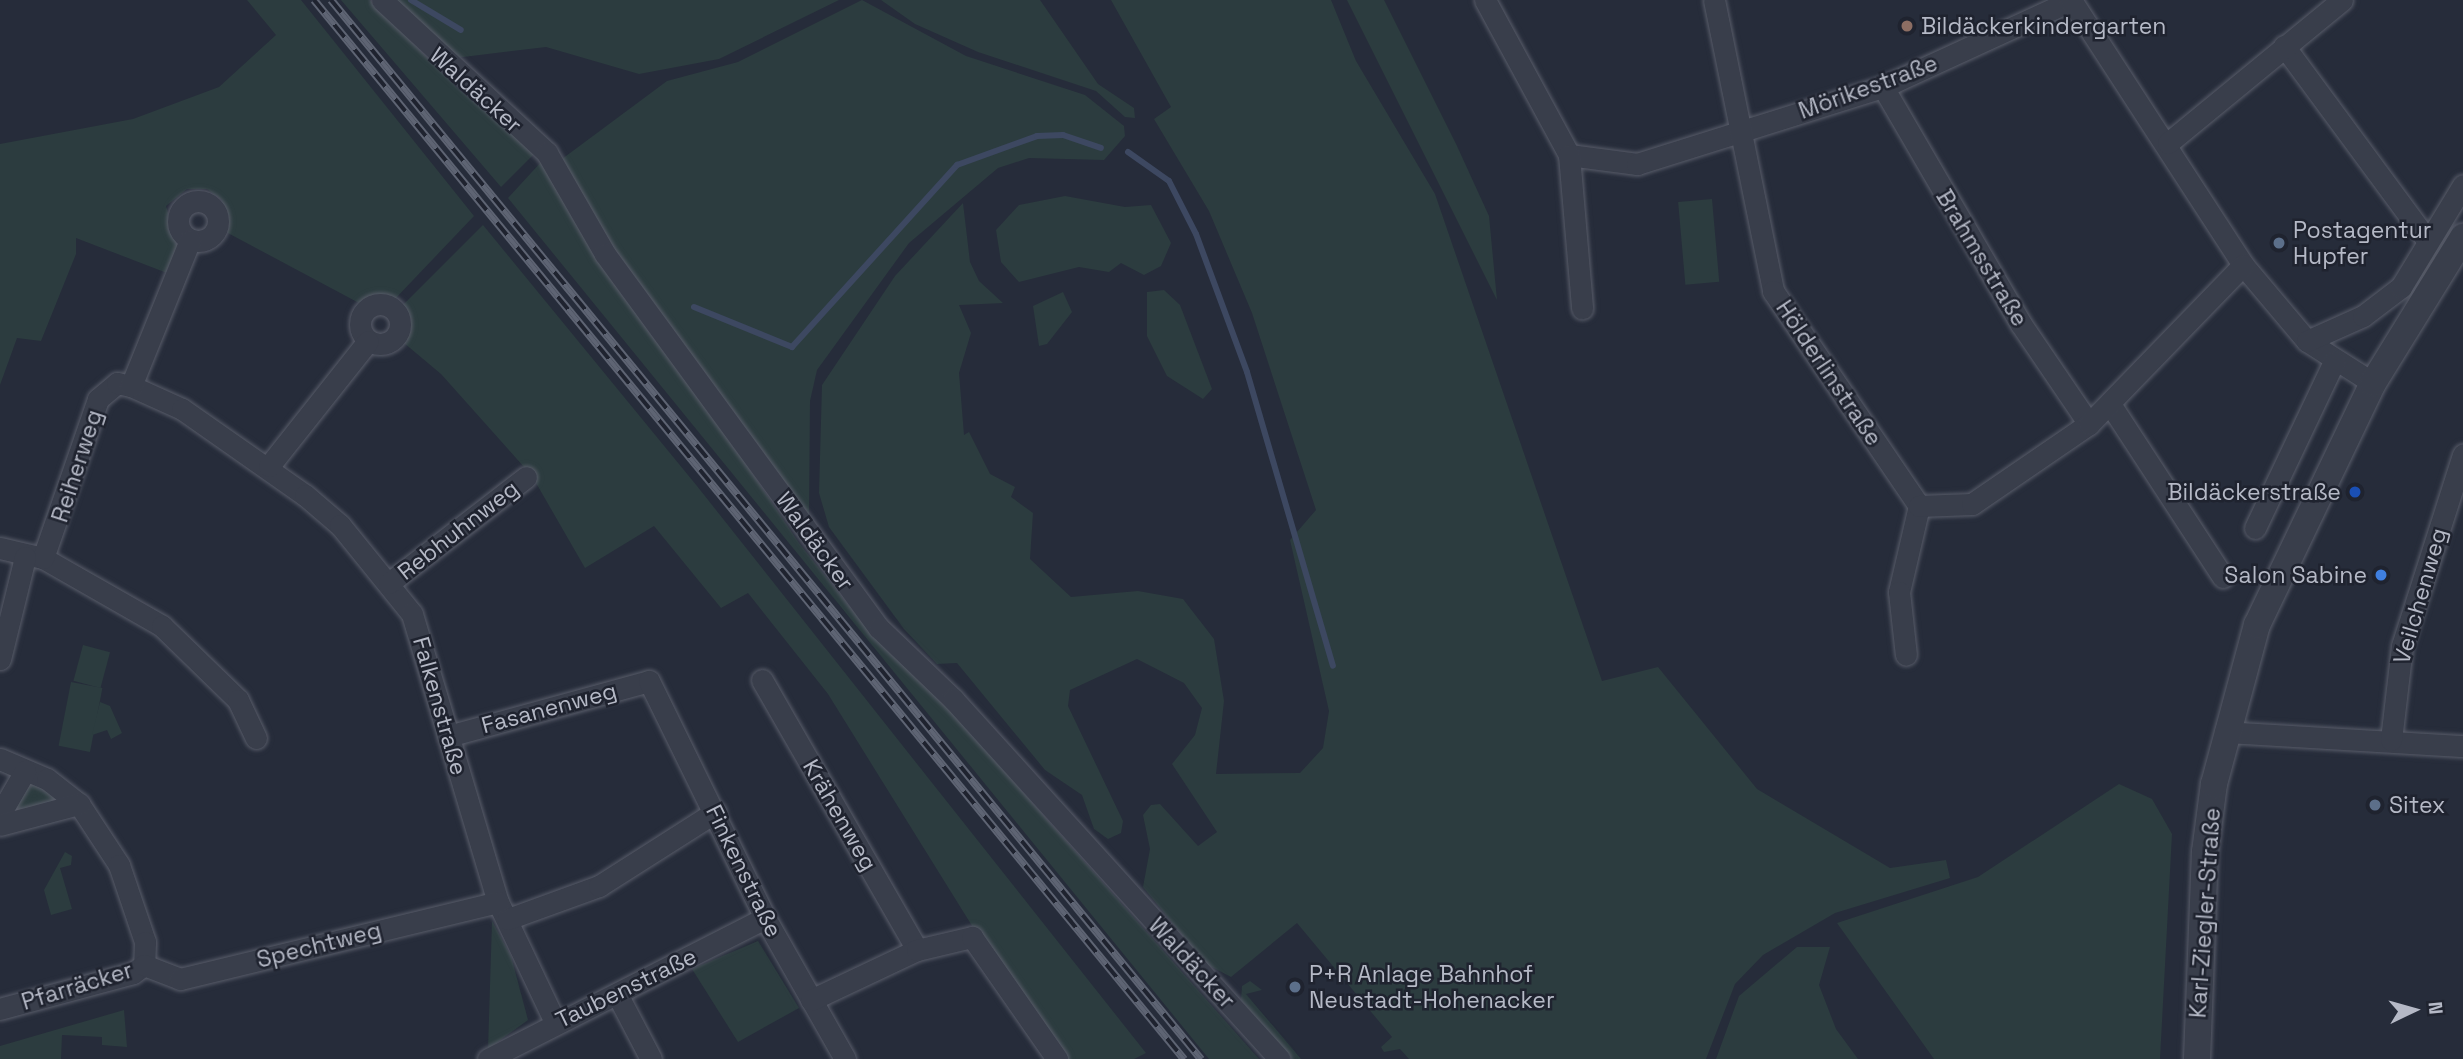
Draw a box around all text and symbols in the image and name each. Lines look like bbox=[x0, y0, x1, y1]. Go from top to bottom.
place label: Bildäckerkindergarten bbox=[1921, 12, 2166, 40]
marker: Bildäckerkindergarten bbox=[1899, 18, 1915, 34]
street label: Waldäcker bbox=[424, 42, 528, 138]
street label: Mörikestraße bbox=[1795, 49, 1941, 125]
street label: Brahmsstraße bbox=[1930, 185, 2034, 331]
place label: Postagentur Hupfer bbox=[2293, 216, 2431, 270]
marker: Postagentur Hupfer bbox=[2271, 235, 2287, 251]
street label: Hölderlinstraße bbox=[1770, 295, 1888, 451]
street label: Reiherweg bbox=[46, 406, 108, 526]
street label: Rebhuhnweg bbox=[392, 474, 524, 586]
place label: Bildäckerstraße bbox=[2167, 478, 2341, 506]
marker: Bildäckerstraße bbox=[2347, 484, 2363, 500]
street label: Waldäcker bbox=[770, 487, 860, 595]
street label: Veilchenweg bbox=[2387, 525, 2453, 667]
place label: Salon Sabine bbox=[2224, 561, 2367, 589]
marker: Salon Sabine bbox=[2373, 567, 2389, 583]
street label: Falkenstraße bbox=[407, 634, 473, 778]
street label: Fasanenweg bbox=[478, 677, 620, 739]
street label: Krähenweg bbox=[797, 754, 883, 876]
place label: Sitex bbox=[2389, 791, 2445, 819]
marker: Sitex bbox=[2367, 797, 2383, 813]
street label: Finkenstraße bbox=[700, 800, 788, 942]
street label: Karl-Ziegler-Straße bbox=[2184, 807, 2226, 1019]
street label: Waldäcker bbox=[1143, 912, 1241, 1014]
street label: Spechtweg bbox=[254, 916, 384, 974]
street label: Taubenstraße bbox=[551, 942, 701, 1034]
street label: Pfarräcker bbox=[18, 956, 136, 1016]
place label: P+R Anlage Bahnhof Neustadt-Hohenacker bbox=[1309, 960, 1555, 1014]
north arrow bbox=[2379, 975, 2449, 1045]
marker: P+R Anlage Bahnhof Neustadt-Hohenacker bbox=[1287, 979, 1303, 995]
text: N bbox=[2422, 1001, 2448, 1016]

